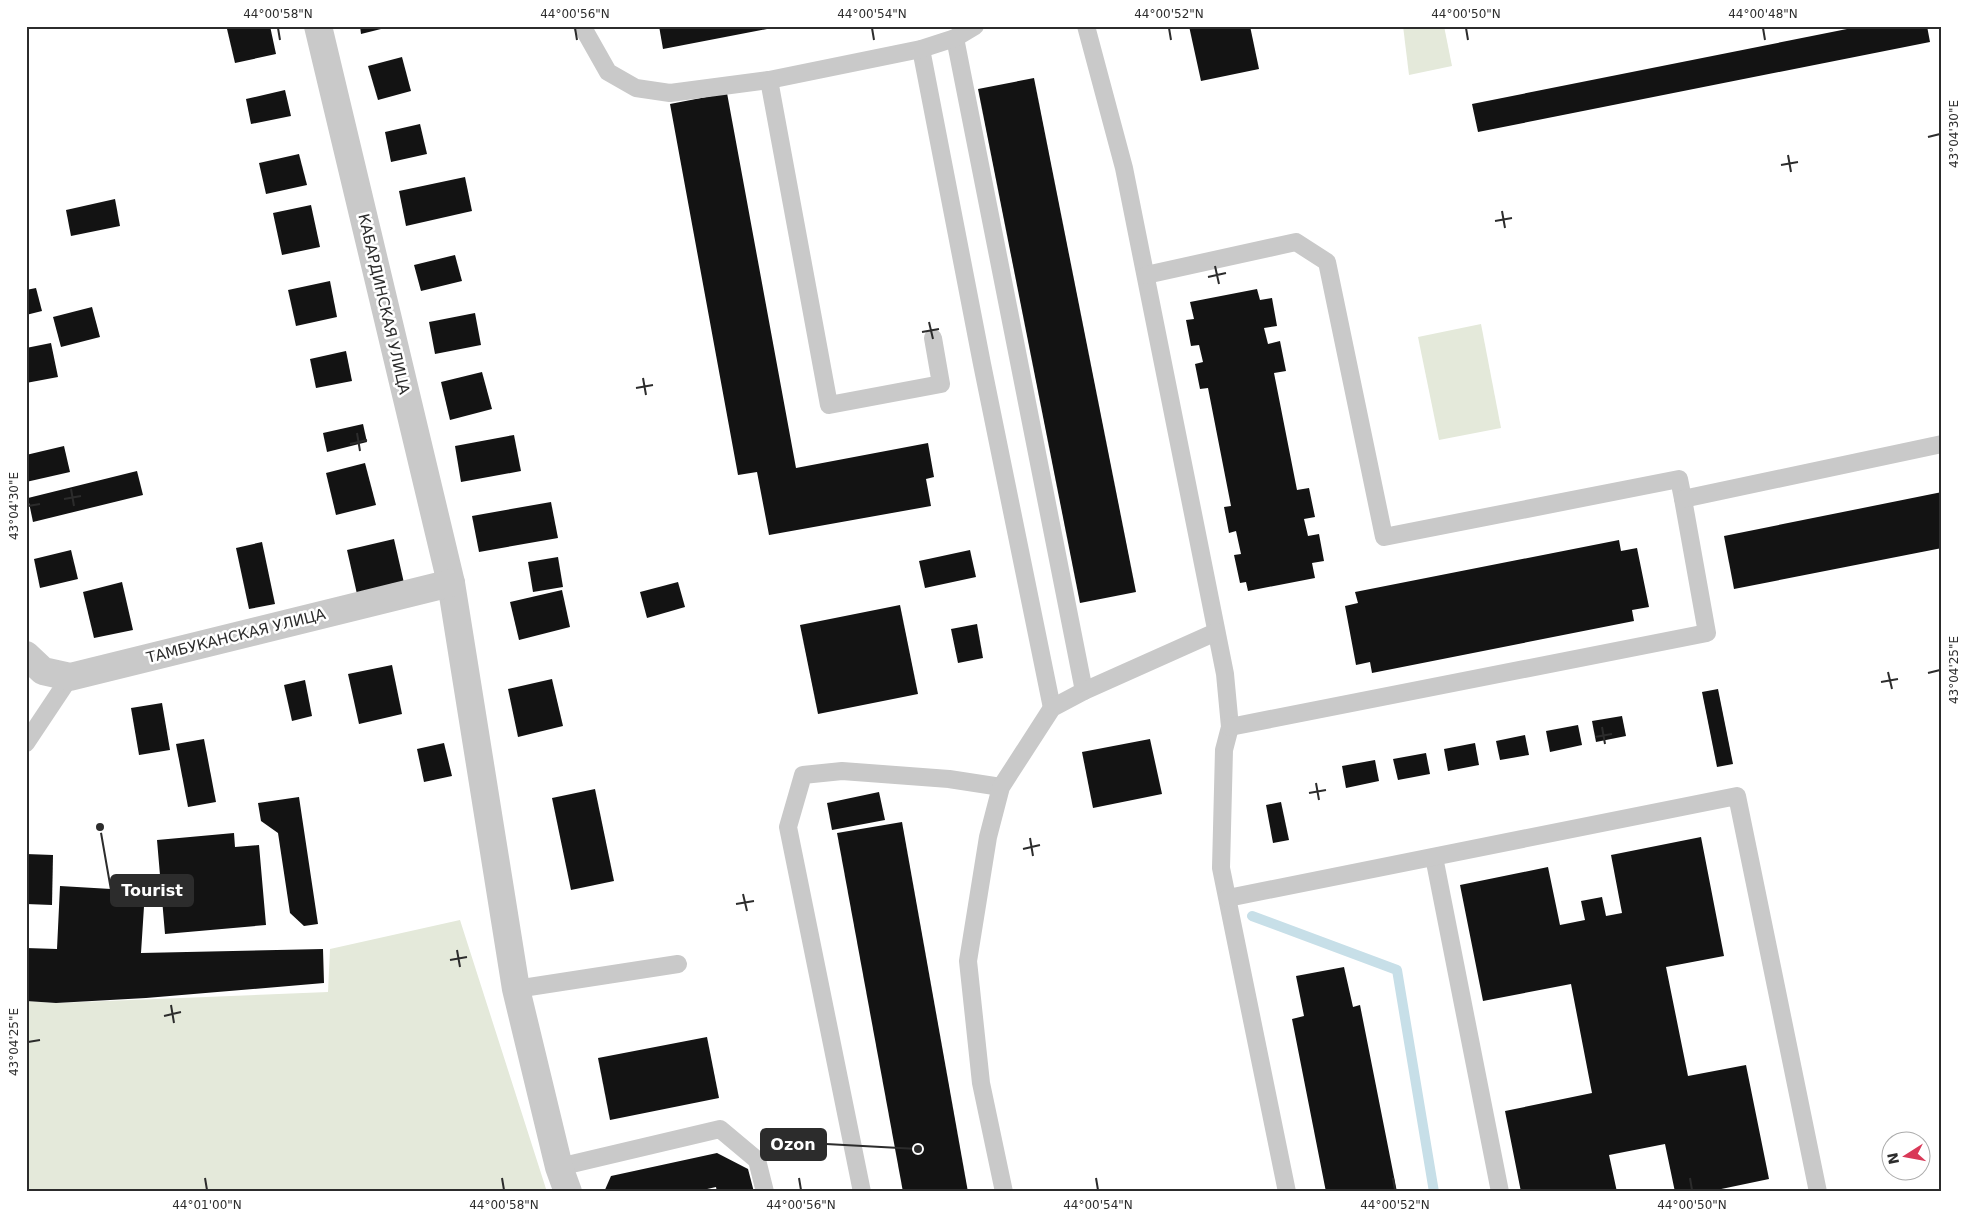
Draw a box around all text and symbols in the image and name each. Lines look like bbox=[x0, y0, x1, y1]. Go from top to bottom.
text: 44°00'58"N bbox=[243, 7, 313, 21]
text: 44°00'56"N bbox=[540, 7, 610, 21]
text: 44°00'54"N bbox=[837, 7, 907, 21]
text: 44°00'52"N bbox=[1134, 7, 1204, 21]
text: 44°00'50"N bbox=[1431, 7, 1501, 21]
text: 44°00'48"N bbox=[1728, 7, 1798, 21]
text: 43°04'30"E bbox=[1947, 100, 1961, 168]
street label: КАБАРДИНСКАЯ УЛИЦА bbox=[354, 212, 414, 397]
text: 43°04'30"E bbox=[7, 472, 21, 540]
street label: ТАМБУКАНСКАЯ УЛИЦА bbox=[144, 605, 328, 667]
text: 43°04'25"E bbox=[1947, 636, 1961, 704]
callout: Tourist bbox=[111, 875, 193, 906]
text: Tourist bbox=[121, 881, 183, 900]
text: 43°04'25"E bbox=[7, 1008, 21, 1076]
callout: Ozon bbox=[761, 1129, 826, 1160]
north arrow bbox=[1880, 1130, 1930, 1180]
text: Ozon bbox=[770, 1135, 816, 1154]
text: N bbox=[1884, 1151, 1902, 1166]
text: 44°01'00"N bbox=[172, 1198, 242, 1212]
text: 44°00'58"N bbox=[469, 1198, 539, 1212]
text: 44°00'56"N bbox=[766, 1198, 836, 1212]
text: 44°00'54"N bbox=[1063, 1198, 1133, 1212]
text: 44°00'52"N bbox=[1360, 1198, 1430, 1212]
text: 44°00'50"N bbox=[1657, 1198, 1727, 1212]

